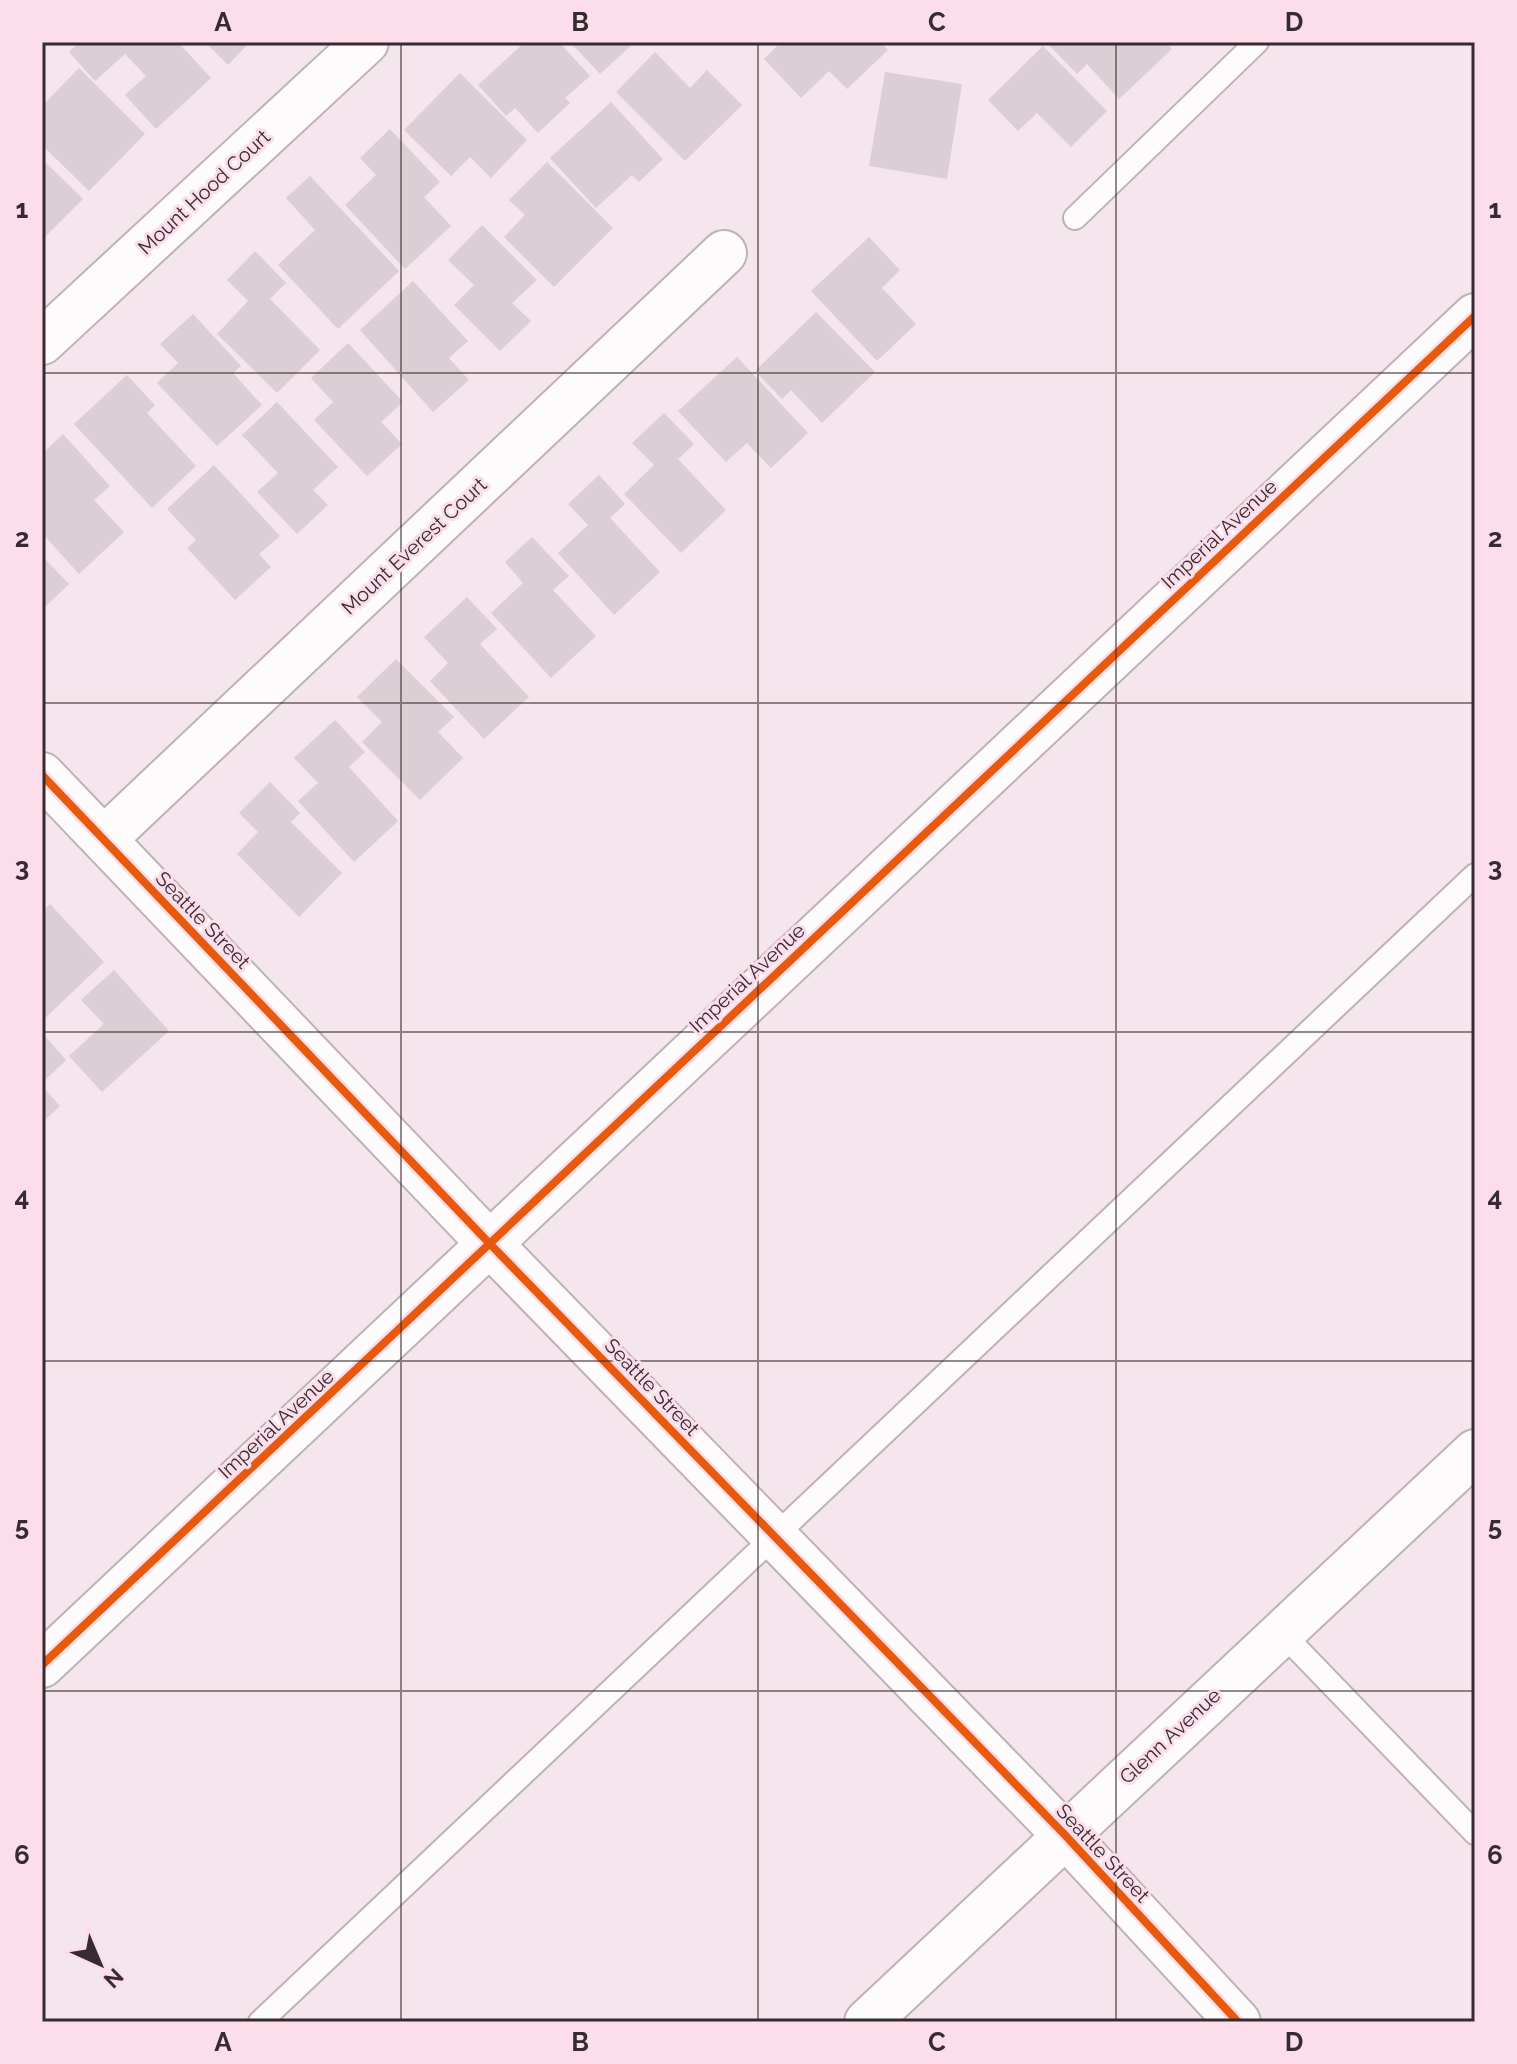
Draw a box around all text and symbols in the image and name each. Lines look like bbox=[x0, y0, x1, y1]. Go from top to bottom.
text: A bbox=[214, 7, 232, 37]
text: B bbox=[571, 7, 589, 37]
text: C bbox=[928, 7, 946, 37]
text: D bbox=[1285, 7, 1303, 37]
street label: Mount Hood Court bbox=[133, 124, 275, 259]
text: 1 bbox=[16, 194, 29, 224]
text: 1 bbox=[1489, 194, 1502, 224]
street label: Mount Everest Court bbox=[337, 472, 492, 619]
street label: Imperial Avenue bbox=[1156, 474, 1282, 594]
text: 2 bbox=[15, 523, 29, 553]
text: 2 bbox=[1488, 523, 1502, 553]
text: 3 bbox=[15, 852, 29, 882]
text: 3 bbox=[1488, 852, 1502, 882]
street label: Seattle Street bbox=[151, 866, 256, 974]
street label: Imperial Avenue bbox=[684, 918, 810, 1038]
text: 4 bbox=[15, 1182, 29, 1212]
text: 4 bbox=[1488, 1182, 1502, 1212]
street label: Seattle Street bbox=[600, 1333, 705, 1441]
street label: Imperial Avenue bbox=[213, 1364, 339, 1484]
text: 5 bbox=[15, 1511, 29, 1541]
text: 5 bbox=[1488, 1511, 1502, 1541]
street label: Glenn Avenue bbox=[1114, 1683, 1226, 1789]
street label: Seattle Street bbox=[1051, 1799, 1155, 1907]
text: 6 bbox=[14, 1840, 30, 1870]
text: 6 bbox=[1487, 1840, 1503, 1870]
north arrow bbox=[60, 1924, 140, 2004]
text: N bbox=[99, 1963, 129, 1994]
text: A bbox=[214, 2027, 232, 2057]
text: B bbox=[571, 2027, 589, 2057]
text: C bbox=[928, 2027, 946, 2057]
text: D bbox=[1285, 2027, 1303, 2057]

